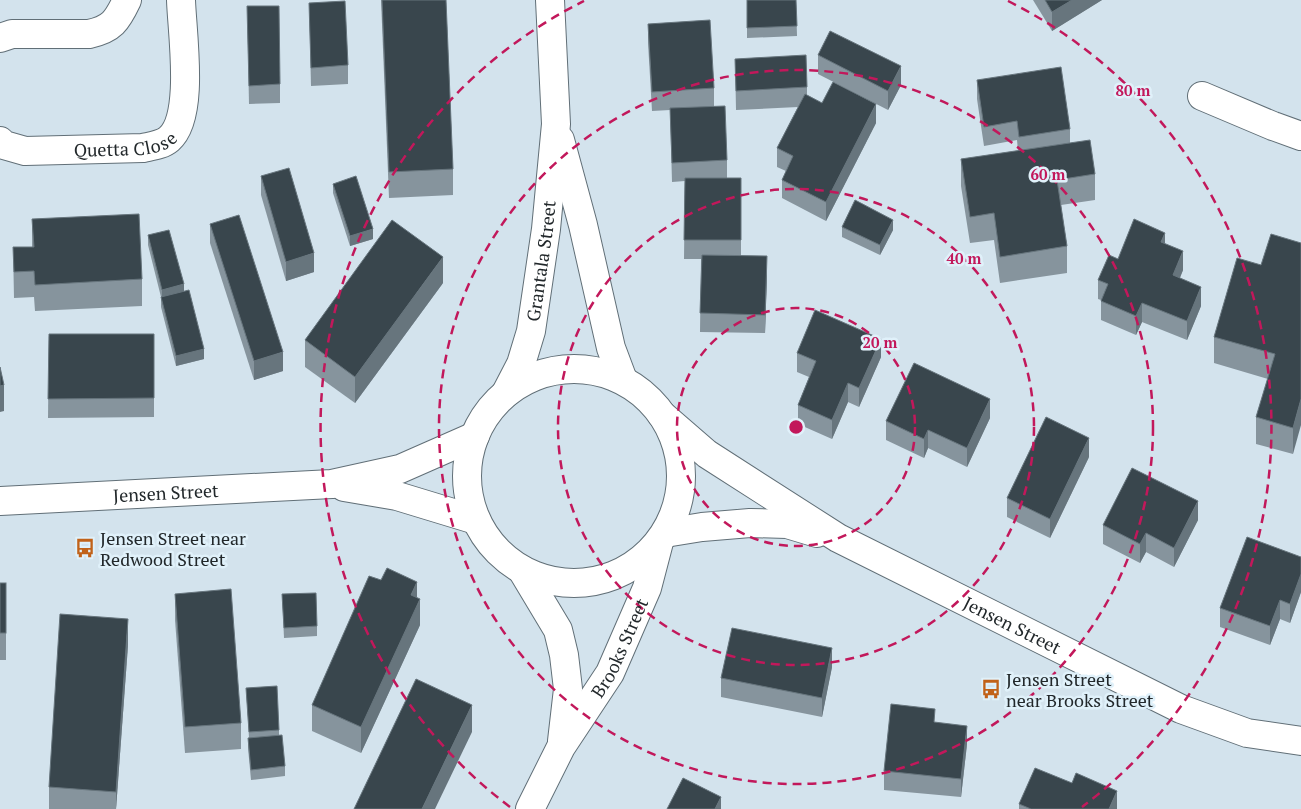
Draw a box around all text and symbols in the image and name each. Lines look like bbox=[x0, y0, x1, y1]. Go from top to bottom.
text: 80 m bbox=[1116, 80, 1151, 100]
street label: Quetta Close bbox=[73, 126, 182, 162]
text: 60 m bbox=[1031, 164, 1066, 184]
street label: Grantala Street bbox=[521, 199, 561, 323]
text: 40 m bbox=[947, 248, 982, 268]
text: 20 m bbox=[863, 332, 898, 352]
centre of rings bbox=[787, 418, 805, 436]
street label: Jensen Street bbox=[112, 478, 220, 507]
place label: Jensen Street near Redwood Street bbox=[100, 526, 246, 571]
bus stop icon: Jensen Street near Redwood Street bbox=[74, 537, 96, 559]
street label: Jensen Street bbox=[960, 591, 1065, 659]
street label: Brooks Street bbox=[585, 594, 653, 702]
place label: Jensen Street near Brooks Street bbox=[1006, 667, 1154, 712]
bus stop icon: Jensen Street near Brooks Street bbox=[980, 678, 1002, 700]

